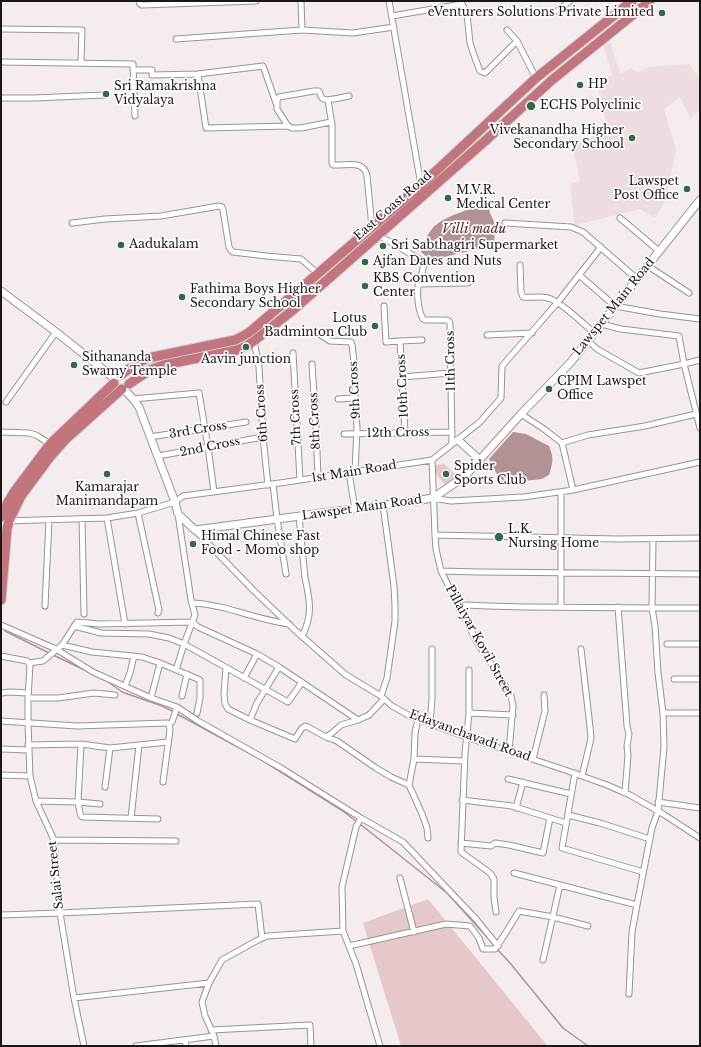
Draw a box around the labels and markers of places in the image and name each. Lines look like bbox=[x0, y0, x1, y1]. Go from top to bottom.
place label: eVenturers Solutions Private Limited bbox=[428, 6, 654, 20]
marker: eVenturers Solutions Private Limited bbox=[657, 8, 667, 18]
place label: HP bbox=[588, 78, 607, 92]
place label: Sri Ramakrishna Vidyalaya bbox=[114, 80, 216, 108]
marker: HP bbox=[575, 80, 585, 90]
marker: Sri Ramakrishna Vidyalaya bbox=[101, 89, 111, 99]
place label: ECHS Polyclinic bbox=[540, 99, 641, 113]
marker: ECHS Polyclinic bbox=[525, 100, 537, 112]
place label: Vivekanandha Higher Secondary School bbox=[490, 124, 624, 152]
marker: Vivekanandha Higher Secondary School bbox=[627, 133, 637, 143]
place label: Lawspet Post Office bbox=[614, 175, 679, 203]
place label: M.V.R. Medical Center bbox=[456, 184, 550, 212]
marker: Lawspet Post Office bbox=[682, 184, 692, 194]
marker: M.V.R. Medical Center bbox=[443, 193, 453, 203]
place label: Aadukalam bbox=[129, 238, 199, 252]
place label: Sri Sabthagiri Supermarket bbox=[391, 239, 558, 253]
marker: Aadukalam bbox=[116, 240, 126, 250]
marker: Sri Sabthagiri Supermarket bbox=[378, 241, 388, 251]
place label: Ajfan Dates and Nuts bbox=[373, 255, 502, 269]
marker: Ajfan Dates and Nuts bbox=[360, 257, 370, 267]
place label: KBS Convention Center bbox=[373, 272, 475, 300]
marker: KBS Convention Center bbox=[360, 281, 370, 291]
place label: Fathima Boys Higher Secondary School bbox=[190, 283, 321, 311]
marker: Fathima Boys Higher Secondary School bbox=[177, 292, 187, 302]
place label: Lotus Badminton Club bbox=[264, 312, 367, 340]
marker: Lotus Badminton Club bbox=[370, 321, 380, 331]
marker: Aavin junction bbox=[241, 342, 251, 352]
place label: Sithananda Swamy Temple bbox=[82, 351, 177, 379]
place label: Aavin junction bbox=[201, 353, 291, 367]
marker: Sithananda Swamy Temple bbox=[69, 360, 79, 370]
place label: CPIM Lawspet Office bbox=[557, 375, 647, 403]
marker: CPIM Lawspet Office bbox=[544, 384, 554, 394]
place label: Spider Sports Club bbox=[454, 460, 526, 488]
marker: Kamarajar Manimandapam bbox=[102, 469, 112, 479]
marker: Spider Sports Club bbox=[441, 469, 451, 479]
place label: Kamarajar Manimandapam bbox=[56, 481, 158, 509]
place label: L.K. Nursing Home bbox=[508, 523, 599, 551]
place label: Himal Chinese Fast Food - Momo shop bbox=[201, 530, 320, 558]
marker: L.K. Nursing Home bbox=[493, 531, 505, 543]
marker: Himal Chinese Fast Food - Momo shop bbox=[188, 539, 198, 549]

